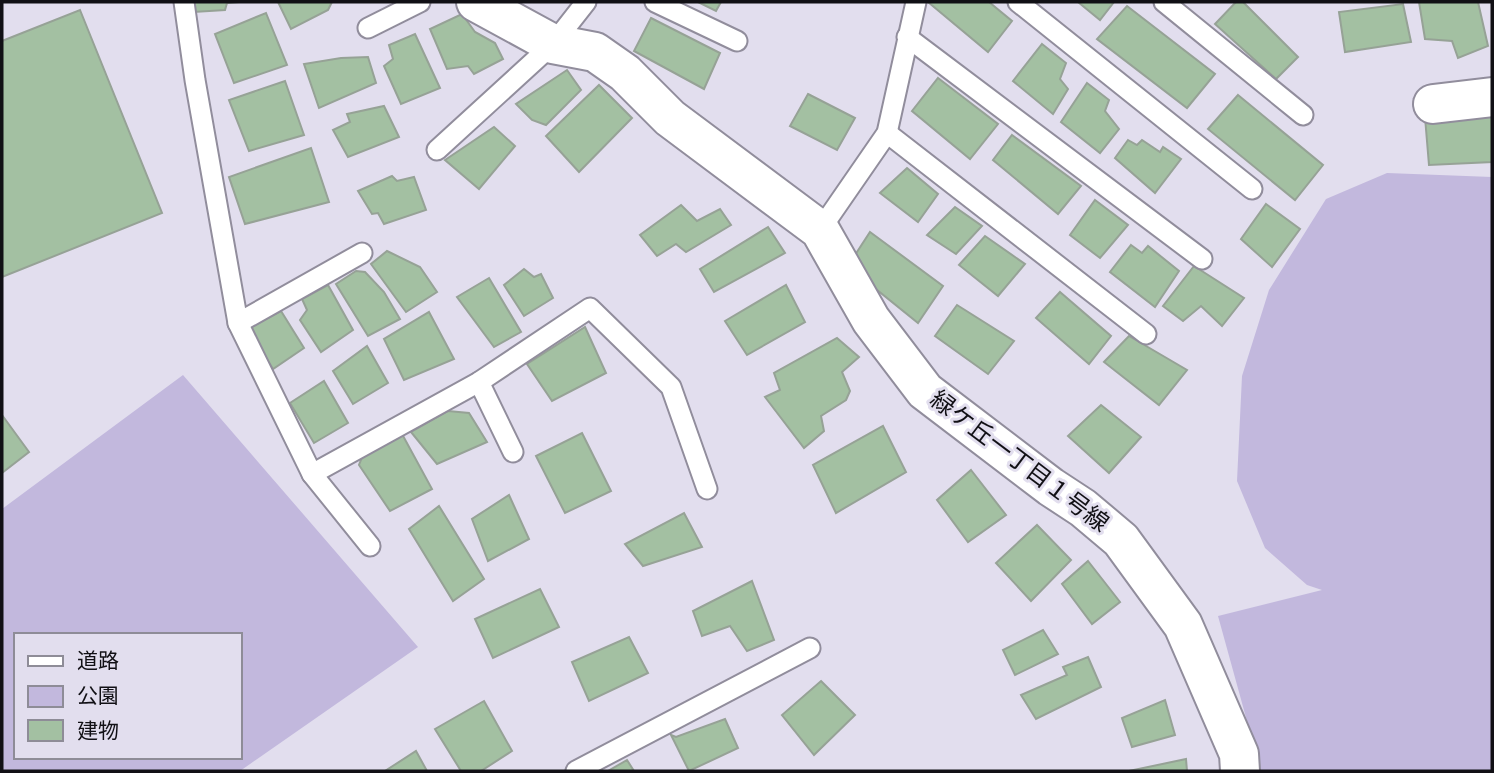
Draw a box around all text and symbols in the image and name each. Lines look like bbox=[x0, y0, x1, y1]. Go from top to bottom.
street label: 緑ケ丘一丁目１号線 bbox=[926, 386, 1114, 537]
legend bbox=[14, 633, 242, 759]
text: 道路 bbox=[77, 650, 119, 672]
text: 公園 bbox=[77, 686, 119, 707]
text: 建物 bbox=[77, 720, 119, 742]

